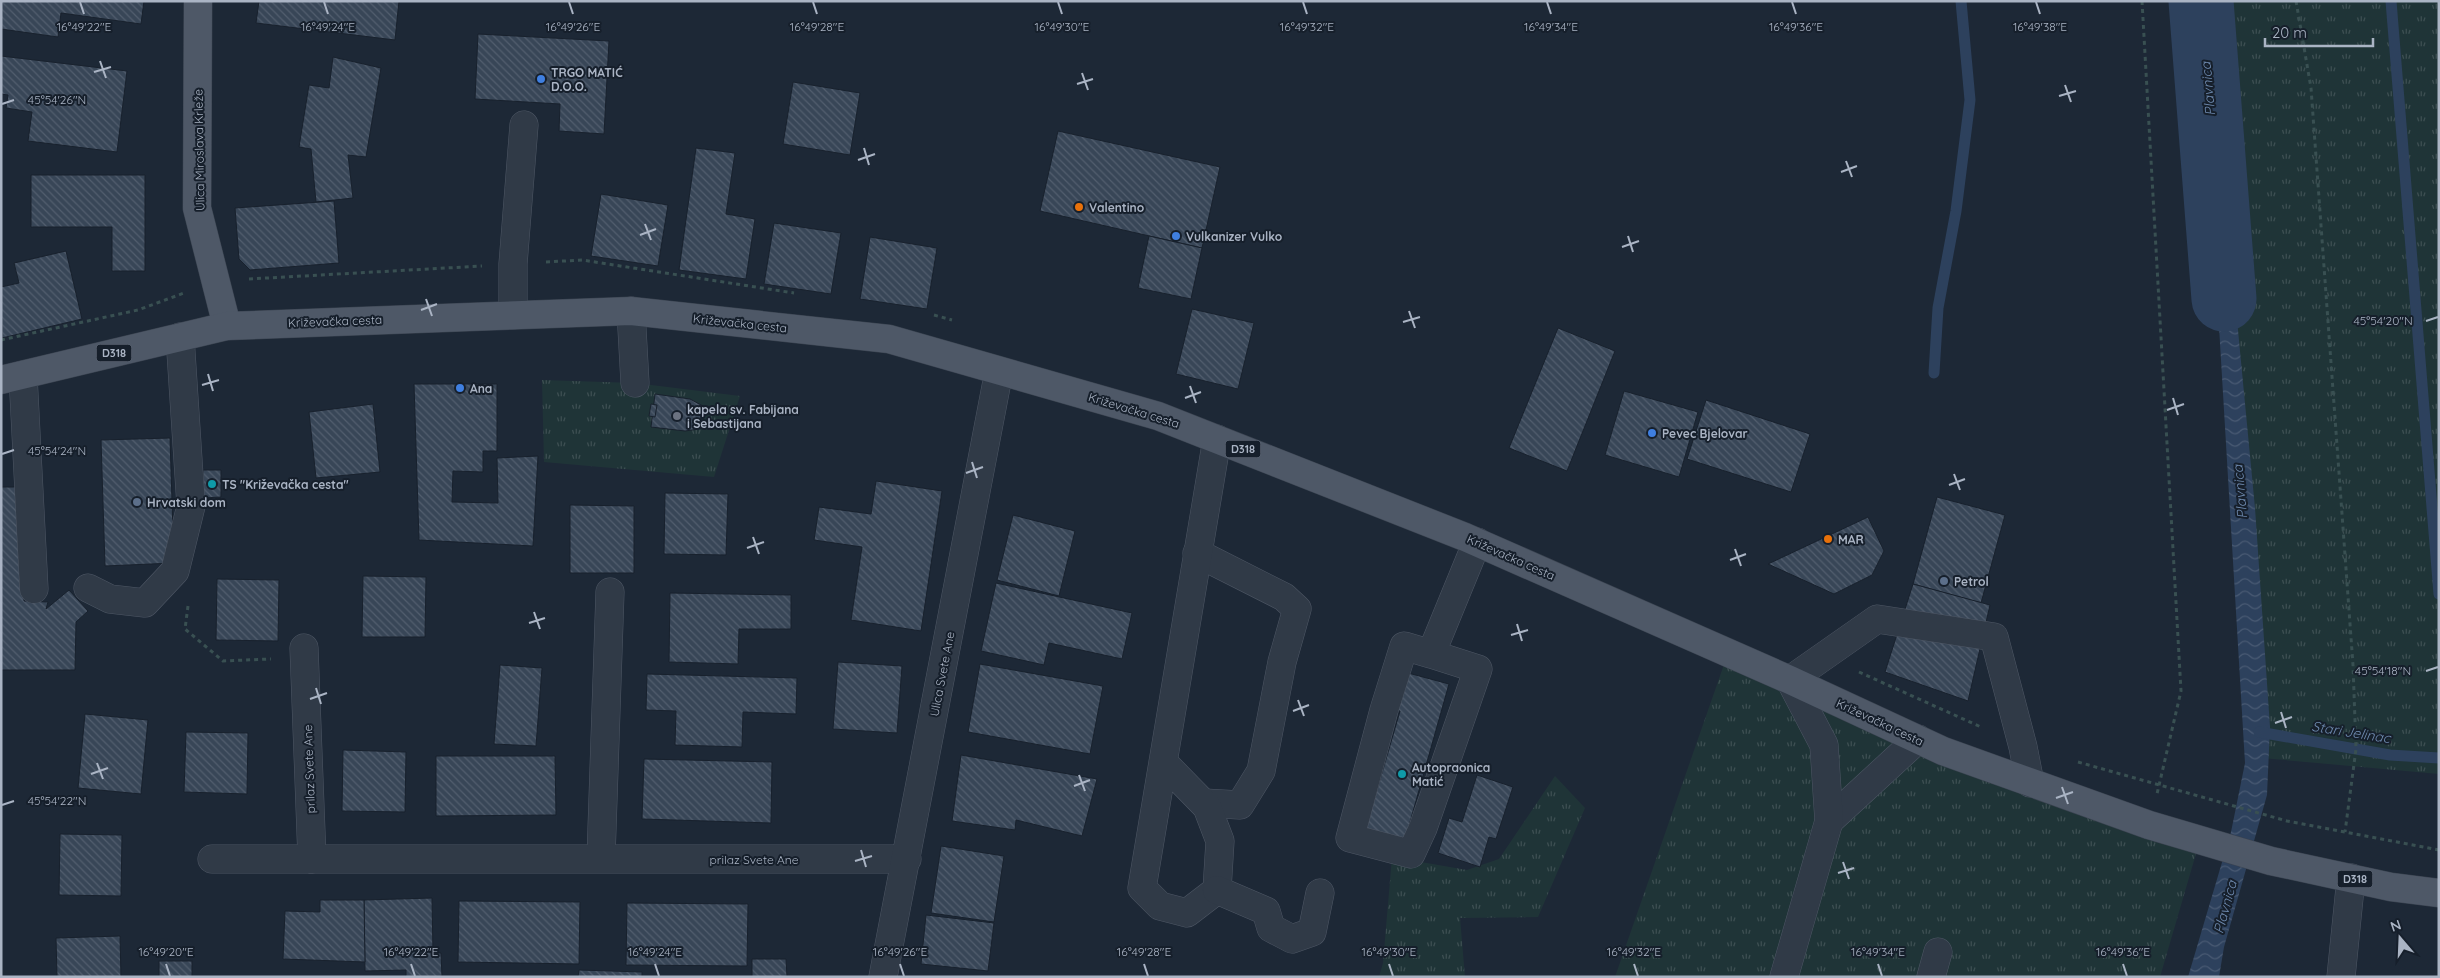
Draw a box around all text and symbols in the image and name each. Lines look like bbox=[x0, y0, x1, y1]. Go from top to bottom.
scale bar bbox=[2265, 15, 2372, 47]
text: 16°49'22"E bbox=[57, 19, 112, 34]
text: 16°49'24"E bbox=[301, 19, 355, 34]
text: 16°49'26"E bbox=[546, 19, 600, 34]
text: 16°49'28"E bbox=[790, 19, 844, 34]
text: 16°49'30"E bbox=[1035, 19, 1090, 34]
text: 16°49'32"E bbox=[1280, 19, 1334, 34]
text: 16°49'34"E bbox=[1524, 19, 1578, 34]
text: 16°49'36"E bbox=[1769, 19, 1823, 34]
text: 16°49'38"E bbox=[2013, 19, 2067, 34]
text: 20 m bbox=[2272, 23, 2307, 42]
water label: Plavnica bbox=[2197, 60, 2219, 117]
place label: TRGO MATIĆ D.O.O. bbox=[551, 65, 623, 94]
marker: TRGO MATIĆ D.O.O. bbox=[535, 73, 547, 85]
street label: Ulica Miroslava Krleže bbox=[190, 89, 208, 211]
text: 45°54'26"N bbox=[28, 92, 86, 107]
place label: Valentino bbox=[1089, 200, 1145, 215]
marker: Valentino bbox=[1073, 201, 1085, 213]
place label: Vulkanizer Vulko bbox=[1186, 229, 1283, 244]
marker: Vulkanizer Vulko bbox=[1170, 230, 1182, 242]
street label: Križevačka cesta bbox=[692, 311, 788, 335]
street label: Križevačka cesta bbox=[288, 312, 382, 330]
text: 45°54'20"N bbox=[2353, 313, 2413, 328]
road number: D318 bbox=[96, 344, 132, 362]
place label: Ana bbox=[470, 381, 492, 396]
marker: Ana bbox=[454, 382, 466, 394]
street label: Križevačka cesta bbox=[1087, 389, 1181, 431]
place label: kapela sv. Fabijana i Sebastijana bbox=[687, 402, 799, 431]
marker: kapela sv. Fabijana i Sebastijana bbox=[671, 410, 683, 422]
place label: Pevec Bjelovar bbox=[1662, 426, 1748, 441]
marker: Pevec Bjelovar bbox=[1646, 427, 1658, 439]
road number: D318 bbox=[1226, 440, 1260, 458]
text: 45°54'24"N bbox=[28, 443, 86, 458]
water label: Plavnica bbox=[2229, 463, 2251, 520]
place label: TS "Križevačka cesta" bbox=[222, 477, 349, 492]
marker: TS "Križevačka cesta" bbox=[206, 478, 218, 490]
place label: Hrvatski dom bbox=[147, 495, 226, 510]
marker: Hrvatski dom bbox=[131, 496, 143, 508]
street label: Križevačka cesta bbox=[1465, 531, 1557, 583]
place label: MAR bbox=[1838, 532, 1864, 547]
marker: MAR bbox=[1822, 533, 1834, 545]
place label: Petrol bbox=[1954, 574, 1989, 589]
marker: Petrol bbox=[1938, 575, 1950, 587]
street label: Ulica Svete Ane bbox=[926, 630, 958, 718]
text: 45°54'18"N bbox=[2355, 663, 2411, 678]
street label: Križevačka cesta bbox=[1834, 695, 1926, 749]
water label: Stari Jelinac bbox=[2310, 717, 2393, 747]
street label: prilaz Svete Ane bbox=[300, 724, 318, 814]
place label: Autopraonica Matić bbox=[1412, 760, 1490, 789]
marker: Autopraonica Matić bbox=[1396, 768, 1408, 780]
text: 45°54'22"N bbox=[28, 793, 86, 808]
street label: prilaz Svete Ane bbox=[710, 852, 799, 867]
road number: D318 bbox=[2338, 871, 2372, 888]
water label: Plavnica bbox=[2209, 877, 2241, 935]
north arrow bbox=[2375, 913, 2425, 963]
text: N bbox=[2388, 916, 2404, 936]
text: 16°49'20"E bbox=[138, 944, 194, 959]
text: 16°49'22"E bbox=[384, 944, 439, 959]
text: 16°49'24"E bbox=[628, 944, 682, 959]
text: 16°49'26"E bbox=[873, 944, 927, 959]
text: 16°49'28"E bbox=[1117, 944, 1171, 959]
text: 16°49'30"E bbox=[1362, 944, 1417, 959]
text: 16°49'32"E bbox=[1607, 944, 1661, 959]
text: 16°49'34"E bbox=[1851, 944, 1905, 959]
text: 16°49'36"E bbox=[2096, 944, 2150, 959]

